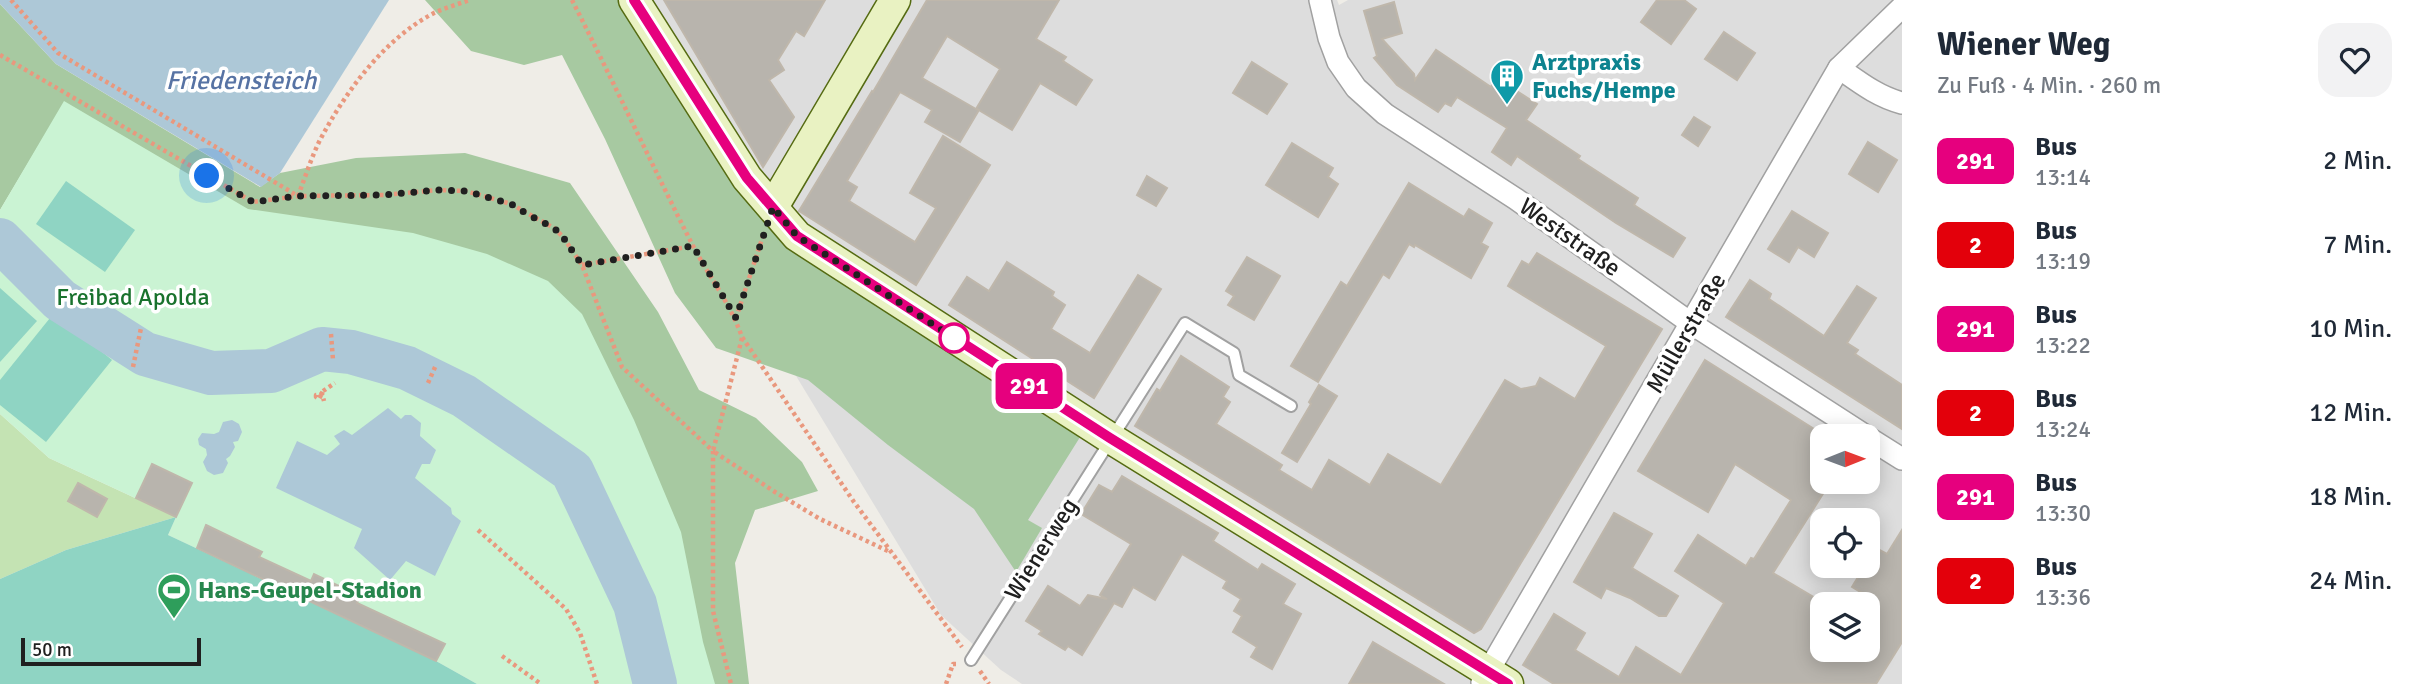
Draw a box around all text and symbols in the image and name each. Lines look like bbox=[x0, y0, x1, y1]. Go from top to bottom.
button: heart bbox=[2318, 23, 2392, 97]
text: Wiener Weg bbox=[1937, 24, 2110, 65]
place label: Arztpraxis Fuchs/Hempe bbox=[1532, 47, 1676, 105]
building icon: Arztpraxis Fuchs/Hempe bbox=[1488, 57, 1526, 106]
water label: Friedensteich bbox=[166, 65, 317, 97]
text: Zu Fuß · 4 Min. · 260 m bbox=[1937, 71, 2161, 100]
text: Bus bbox=[2035, 131, 2077, 163]
text: 2 Min. bbox=[2323, 145, 2392, 177]
text: 291 bbox=[1956, 146, 1995, 176]
your location bbox=[189, 158, 224, 193]
text: 13:14 bbox=[2035, 163, 2091, 192]
street label: Weststraße bbox=[1513, 191, 1627, 283]
text: Bus bbox=[2035, 215, 2077, 247]
text: 7 Min. bbox=[2323, 229, 2392, 261]
text: 2 bbox=[1969, 230, 1982, 260]
text: 13:19 bbox=[2035, 247, 2091, 276]
street label: Müllerstraße bbox=[1640, 268, 1732, 398]
park label: Freibad Apolda bbox=[56, 282, 210, 312]
text: Bus bbox=[2035, 299, 2077, 331]
text: 10 Min. bbox=[2309, 313, 2392, 345]
text: 291 bbox=[1956, 314, 1995, 344]
unlabelled marker bbox=[939, 323, 969, 353]
text: 13:22 bbox=[2035, 331, 2091, 360]
line badge: 291 bbox=[989, 363, 1069, 409]
text: 291 bbox=[1010, 371, 1048, 401]
text: Bus bbox=[2035, 383, 2077, 415]
text: 12 Min. bbox=[2309, 397, 2392, 429]
text: 2 bbox=[1969, 398, 1982, 428]
text: 13:24 bbox=[2035, 415, 2091, 444]
north arrow bbox=[1810, 424, 1880, 494]
map controls bbox=[1810, 424, 1880, 662]
text: Bus bbox=[2035, 467, 2077, 499]
text: 18 Min. bbox=[2309, 481, 2392, 513]
text: 291 bbox=[1956, 482, 1995, 512]
street label: Wienerweg bbox=[998, 492, 1084, 606]
text: 13:30 bbox=[2035, 499, 2091, 528]
button: locate bbox=[1810, 508, 1880, 578]
text: Bus bbox=[2035, 551, 2077, 583]
text: 24 Min. bbox=[2309, 565, 2392, 597]
text: 2 bbox=[1969, 566, 1982, 596]
sports icon: Hans-Geupel-Stadion bbox=[155, 571, 193, 620]
place label: Hans-Geupel-Stadion bbox=[198, 575, 422, 605]
text: 13:36 bbox=[2035, 583, 2091, 612]
button: layers bbox=[1810, 592, 1880, 662]
scale bar bbox=[21, 635, 201, 667]
text: 50 m bbox=[32, 638, 72, 662]

